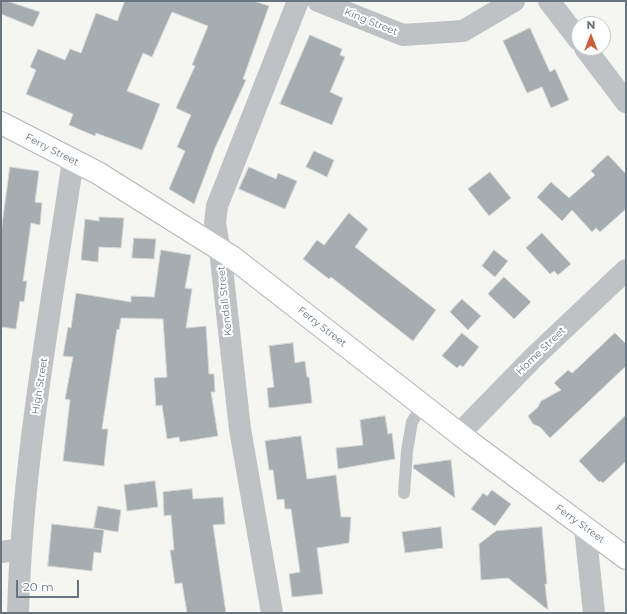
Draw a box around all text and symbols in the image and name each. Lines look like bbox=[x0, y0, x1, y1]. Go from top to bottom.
street label: King Street bbox=[343, 6, 399, 38]
north arrow bbox=[571, 16, 611, 56]
text: N bbox=[587, 18, 595, 32]
street label: Ferry Street bbox=[23, 131, 81, 169]
street label: Kendall Street bbox=[215, 265, 235, 337]
street label: Ferry Street bbox=[295, 304, 349, 350]
street label: Home Street bbox=[514, 324, 568, 378]
street label: High Street bbox=[30, 357, 50, 415]
street label: Ferry Street bbox=[553, 502, 607, 546]
scale bar bbox=[18, 572, 81, 598]
text: 20 m bbox=[23, 579, 54, 594]

